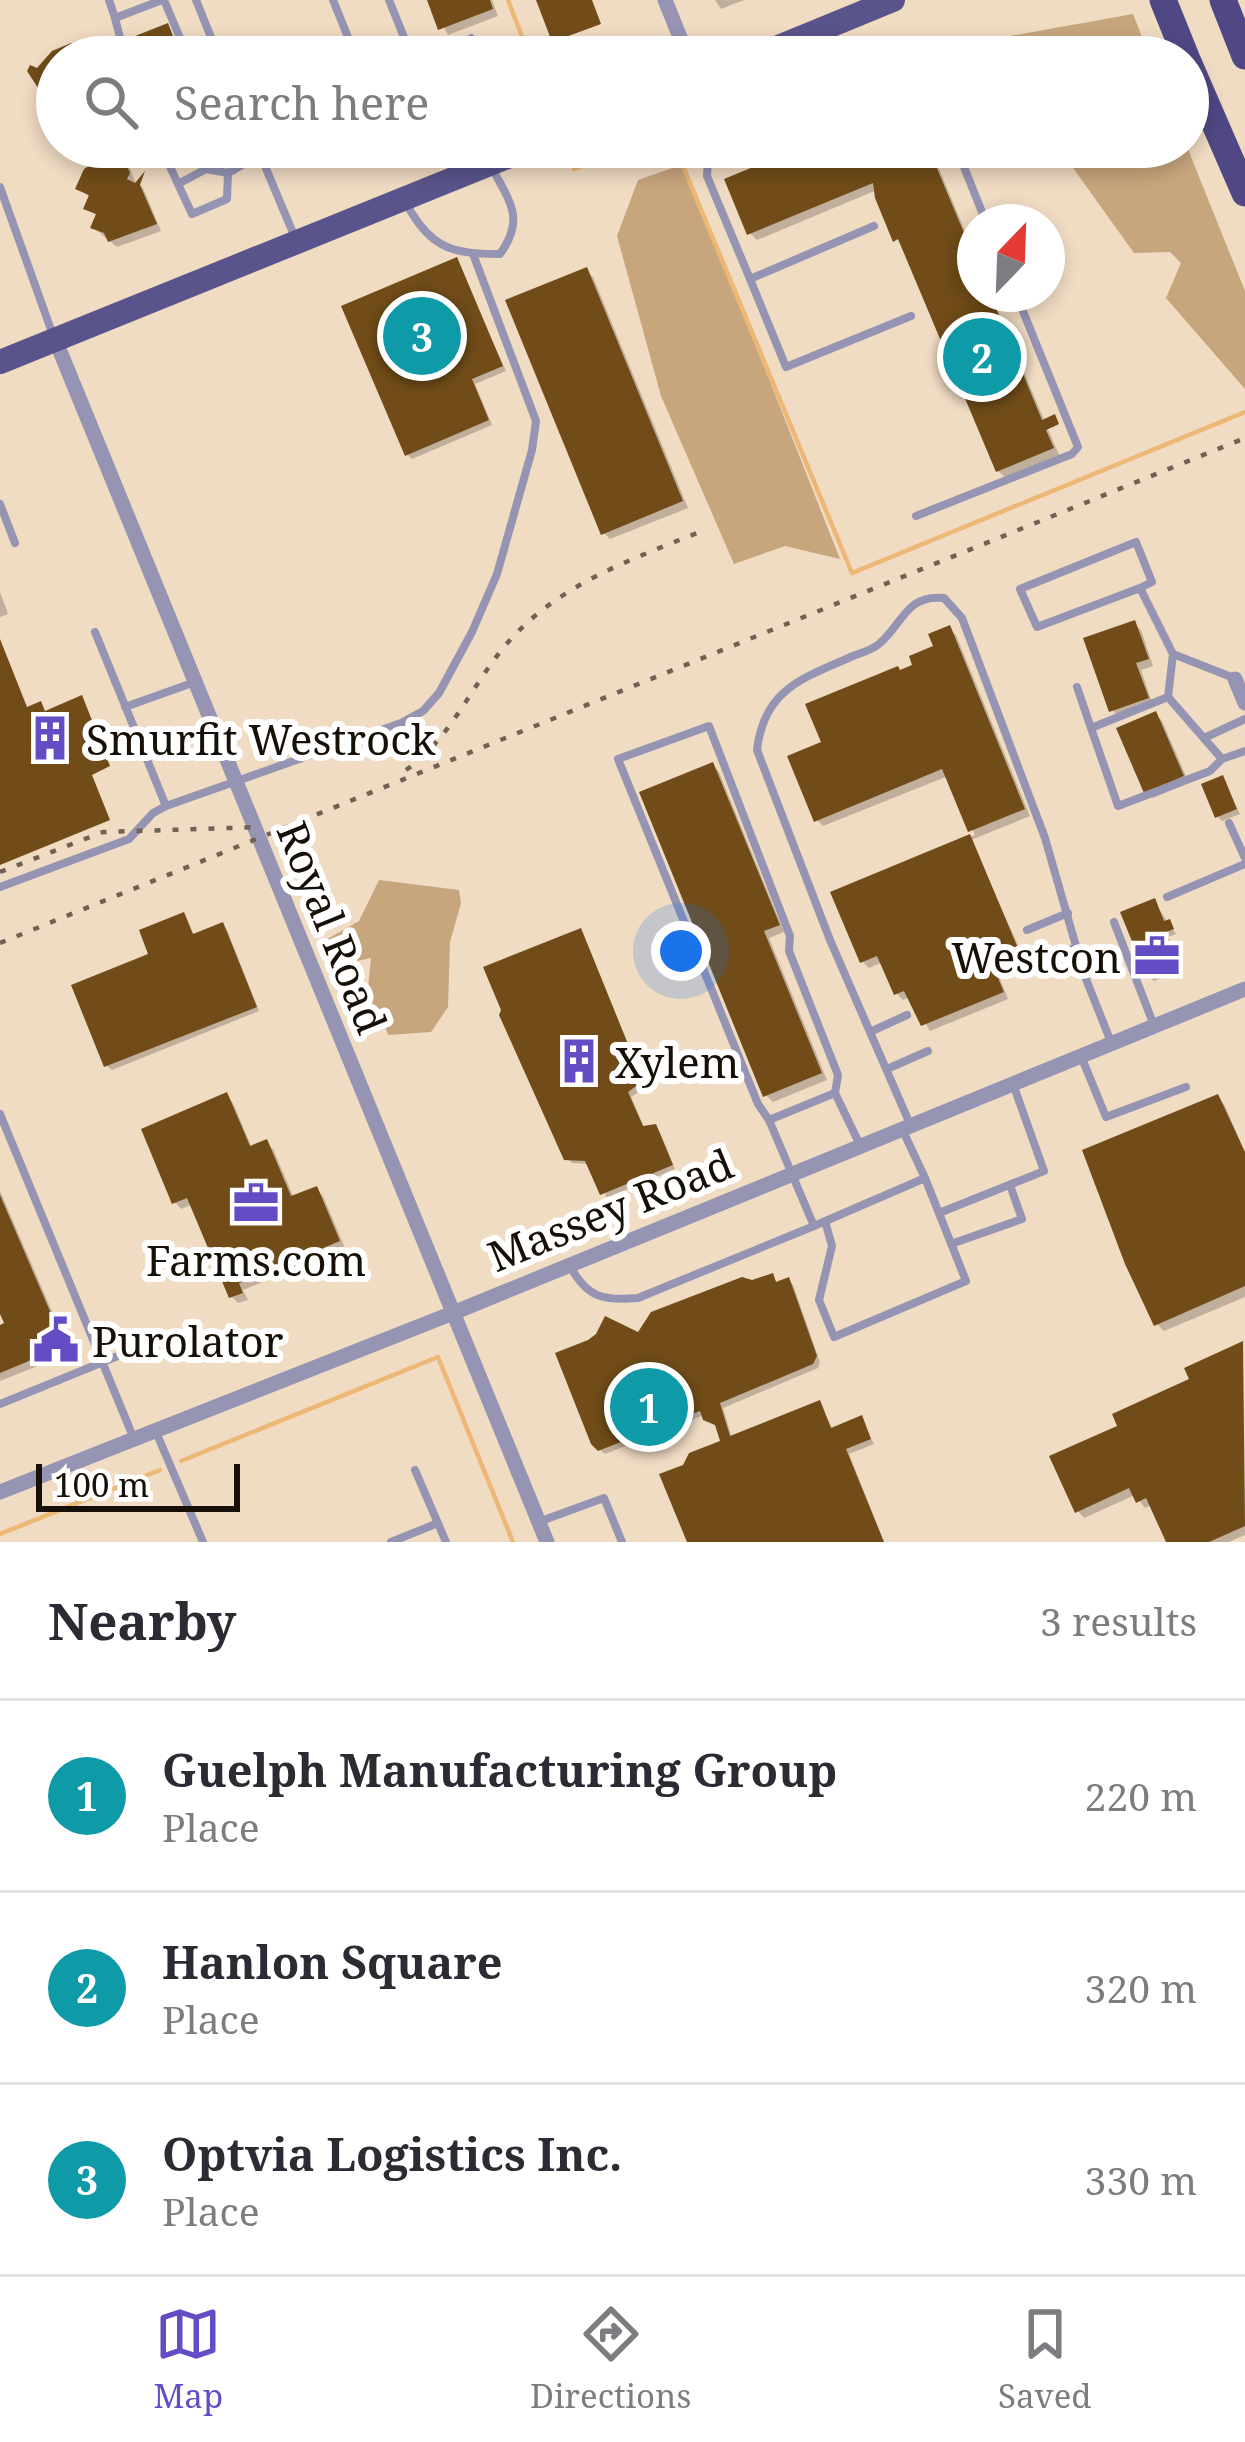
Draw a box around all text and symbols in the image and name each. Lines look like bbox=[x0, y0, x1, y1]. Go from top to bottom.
search box bbox=[36, 36, 1209, 168]
icon: search bbox=[78, 69, 144, 135]
text: Search here bbox=[174, 72, 429, 133]
north arrow bbox=[957, 204, 1065, 312]
pin: 3 bbox=[383, 291, 461, 381]
pin: 2 bbox=[943, 312, 1021, 402]
place label: Smurfit Westrock bbox=[86, 710, 436, 767]
building icon: Smurfit Westrock bbox=[25, 713, 75, 763]
street label: Royal Road bbox=[265, 813, 401, 1041]
your location bbox=[651, 921, 711, 981]
place label: Westcon bbox=[951, 928, 1121, 985]
office icon: Westcon bbox=[1132, 931, 1182, 981]
place label: Xylem bbox=[615, 1033, 740, 1090]
building icon: Xylem bbox=[554, 1036, 604, 1086]
street label: Massey Road bbox=[479, 1134, 741, 1284]
office icon: Farms.com bbox=[231, 1178, 281, 1228]
place label: Farms.com bbox=[146, 1231, 366, 1288]
place label: Purolator bbox=[92, 1312, 284, 1369]
public building icon: Purolator bbox=[31, 1315, 81, 1365]
pin: 1 bbox=[610, 1362, 688, 1452]
scale bar bbox=[36, 1458, 240, 1511]
text: 100 m bbox=[54, 1462, 149, 1507]
text: Nearby bbox=[48, 1585, 236, 1655]
text: 3 results bbox=[1040, 1594, 1197, 1647]
text: Guelph Manufacturing Group bbox=[162, 1739, 837, 1800]
text: 1 bbox=[76, 1769, 98, 1822]
text: 220 m bbox=[1085, 1769, 1197, 1822]
text: Place bbox=[162, 1800, 260, 1853]
text: Hanlon Square bbox=[162, 1931, 503, 1992]
text: 2 bbox=[76, 1961, 98, 2014]
text: 320 m bbox=[1085, 1961, 1197, 2014]
text: Place bbox=[162, 1992, 260, 2045]
text: Optvia Logistics Inc. bbox=[162, 2123, 622, 2184]
text: 3 bbox=[76, 2153, 98, 2206]
text: 330 m bbox=[1085, 2153, 1197, 2206]
text: Place bbox=[162, 2184, 260, 2237]
tab: Map bbox=[153, 2301, 223, 2418]
tab: Directions bbox=[530, 2301, 691, 2418]
tab: Saved bbox=[998, 2301, 1092, 2418]

